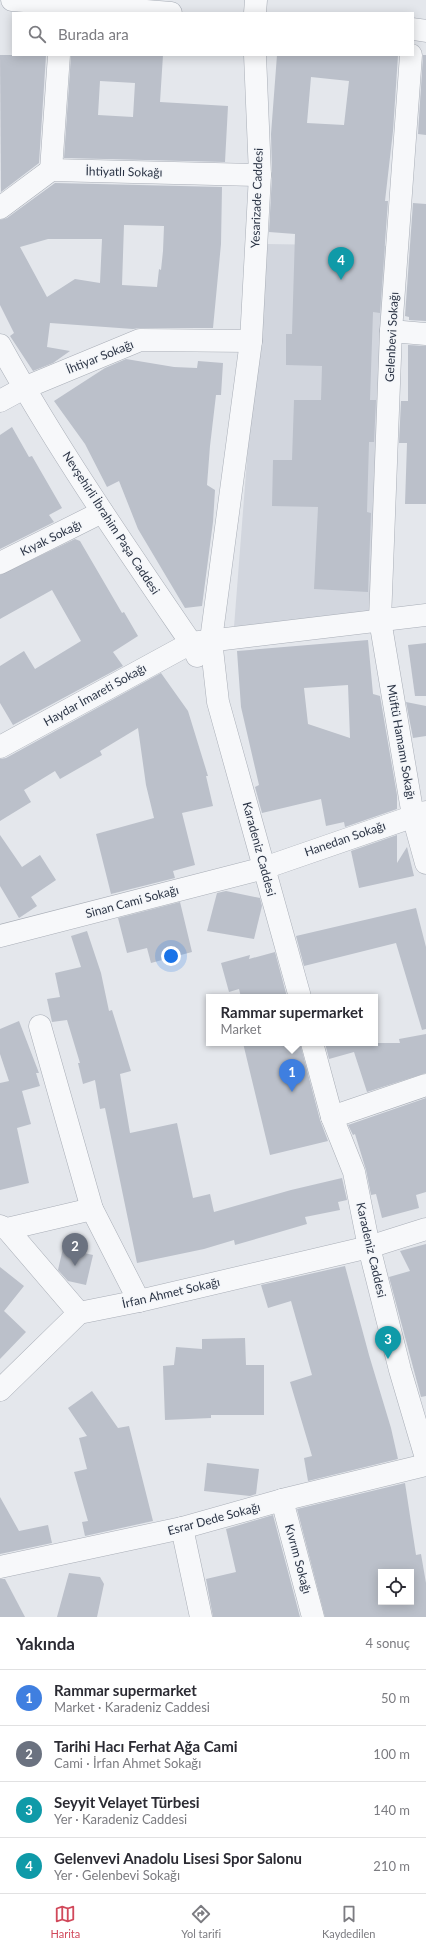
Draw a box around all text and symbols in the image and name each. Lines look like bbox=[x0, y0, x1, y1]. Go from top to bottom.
search box bbox=[12, 12, 414, 56]
icon: search bbox=[26, 23, 48, 45]
text: Burada ara bbox=[58, 25, 129, 43]
street label: Yesarizade Caddesi bbox=[247, 148, 266, 248]
street label: İhtiyatlı Sokağı bbox=[85, 163, 163, 180]
pin: 4 bbox=[328, 247, 354, 280]
street label: Gelenbevi Sokağı bbox=[382, 291, 401, 383]
street label: İhtiyar Sokağı bbox=[64, 336, 136, 377]
street label: Nevşehirli İbrahim Paşa Caddesi bbox=[60, 448, 163, 597]
street label: Kıyak Sokağı bbox=[18, 516, 84, 559]
street label: Haydar İmareti Sokağı bbox=[41, 660, 149, 729]
street label: Müftü Hamamı Sokağı bbox=[384, 683, 419, 801]
street label: Karadeniz Caddesi bbox=[240, 800, 279, 898]
street label: Hanedan Sokağı bbox=[302, 818, 387, 859]
street label: Sinan Cami Sokağı bbox=[84, 882, 180, 921]
your location bbox=[161, 946, 181, 966]
popup bbox=[206, 994, 378, 1046]
text: Rammar supermarket bbox=[221, 1003, 363, 1021]
text: Market bbox=[221, 1021, 261, 1037]
pin: 1 bbox=[279, 1059, 305, 1092]
street label: Karadeniz Caddesi bbox=[353, 1201, 390, 1299]
pin: 2 bbox=[62, 1233, 88, 1266]
street label: İrfan Ahmet Sokağı bbox=[121, 1274, 221, 1311]
pin: 3 bbox=[375, 1326, 401, 1359]
street label: Esrar Dede Sokağı bbox=[166, 1499, 262, 1538]
street label: Kıvrım Sokağı bbox=[282, 1522, 315, 1595]
map controls bbox=[378, 1569, 414, 1605]
button: locate bbox=[378, 1569, 414, 1605]
text: Yakında bbox=[16, 1633, 75, 1654]
text: 4 sonuç bbox=[365, 1635, 410, 1651]
text: Rammar supermarket bbox=[54, 1681, 197, 1699]
text: 1 bbox=[25, 1690, 33, 1706]
text: 50 m bbox=[381, 1690, 410, 1706]
text: Market · Karadeniz Caddesi bbox=[54, 1699, 210, 1715]
text: Tarihi Hacı Ferhat Ağa Cami bbox=[54, 1737, 238, 1755]
text: 2 bbox=[25, 1746, 33, 1762]
text: 100 m bbox=[373, 1746, 410, 1762]
text: Cami · İrfan Ahmet Sokağı bbox=[54, 1755, 201, 1771]
text: Seyyit Velayet Türbesi bbox=[54, 1793, 200, 1811]
text: 3 bbox=[25, 1802, 33, 1818]
text: 140 m bbox=[373, 1802, 410, 1818]
text: Yer · Karadeniz Caddesi bbox=[54, 1811, 187, 1827]
text: Gelenvevi Anadolu Lisesi Spor Salonu bbox=[54, 1849, 302, 1867]
text: 4 bbox=[25, 1858, 33, 1874]
text: 210 m bbox=[373, 1858, 410, 1874]
text: Yer · Gelenbevi Sokağı bbox=[54, 1867, 180, 1883]
tab: Harita bbox=[50, 1903, 80, 1940]
tab: Yol tarifi bbox=[181, 1903, 221, 1940]
tab: Kaydedilen bbox=[322, 1903, 376, 1940]

